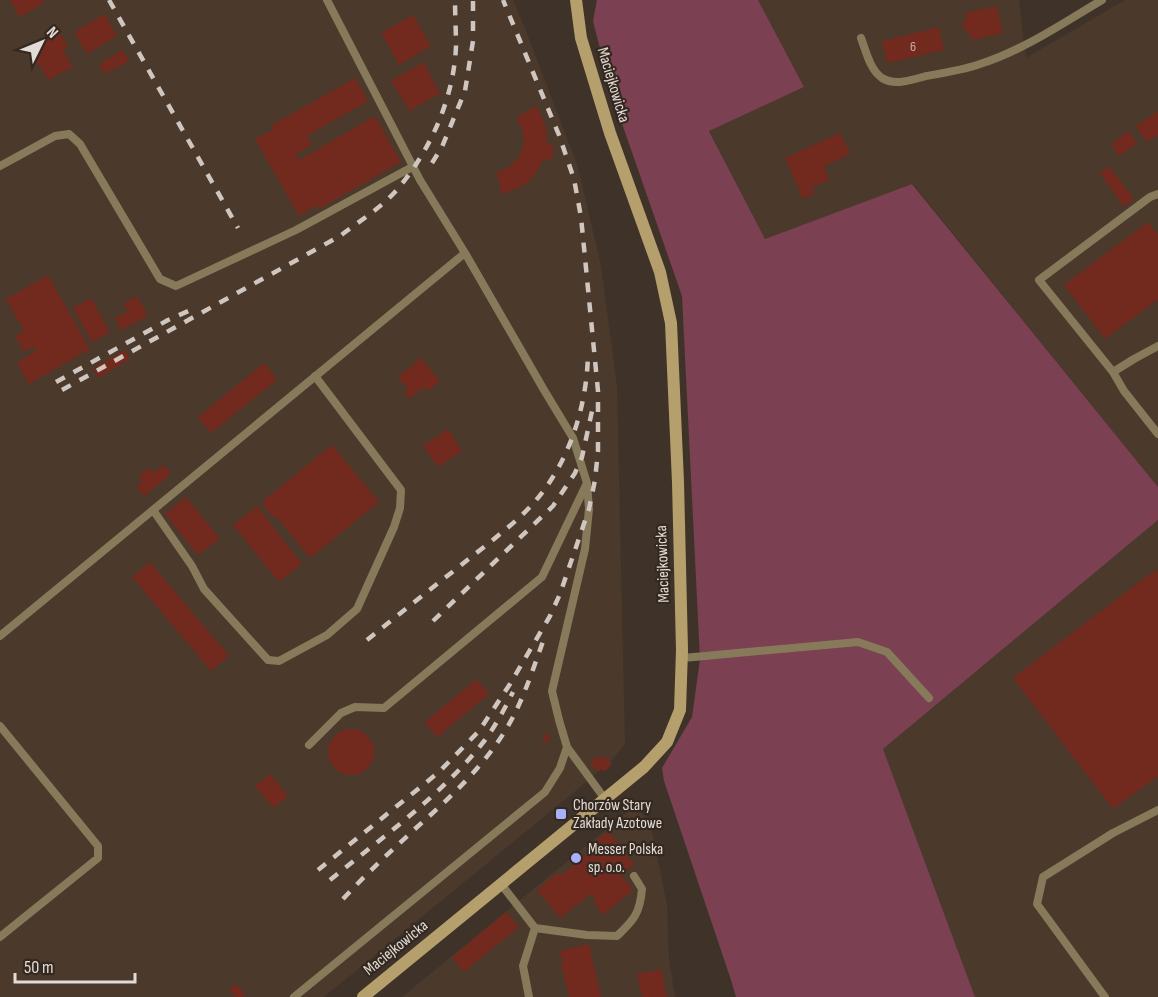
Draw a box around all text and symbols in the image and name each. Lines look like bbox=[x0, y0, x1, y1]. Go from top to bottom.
north arrow bbox=[12, 12, 72, 72]
text: N bbox=[42, 23, 62, 42]
house number: 6 bbox=[910, 38, 916, 55]
street label: Maciejkowicka bbox=[593, 45, 633, 125]
street label: Maciejkowicka bbox=[652, 525, 674, 603]
place label: Chorzów Stary Zakłady Azotowe bbox=[573, 796, 662, 833]
marker: Chorzów Stary Zakłady Azotowe bbox=[554, 807, 568, 821]
place label: Messer Polska sp. o.o. bbox=[588, 840, 663, 877]
marker: Messer Polska sp. o.o. bbox=[569, 851, 583, 865]
street label: Maciejkowicka bbox=[360, 916, 432, 980]
scale bar bbox=[15, 946, 135, 984]
text: 50 m bbox=[24, 957, 54, 978]

